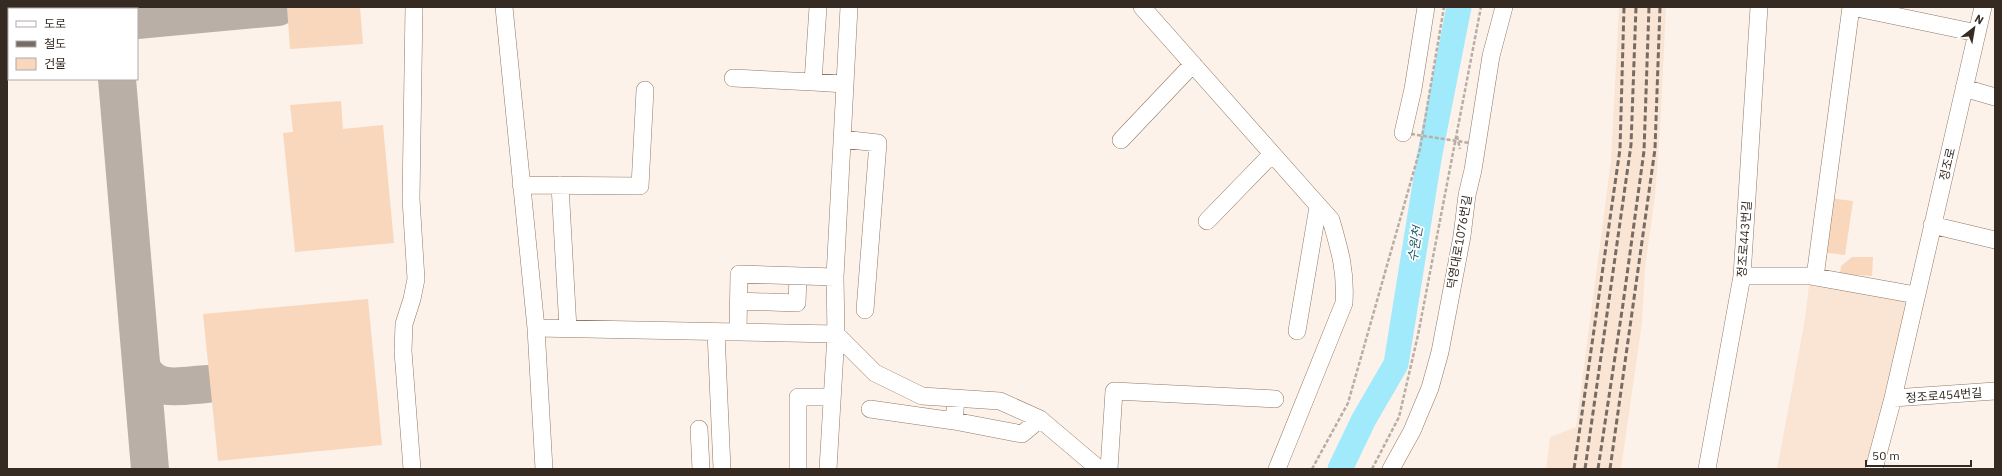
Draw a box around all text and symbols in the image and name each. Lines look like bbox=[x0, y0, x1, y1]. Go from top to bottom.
legend bbox=[8, 8, 138, 80]
north arrow bbox=[1954, 8, 1994, 48]
text: N bbox=[1972, 11, 1986, 27]
text: 도로 bbox=[44, 16, 66, 31]
text: 철도 bbox=[44, 36, 66, 51]
text: 건물 bbox=[44, 56, 66, 71]
street label: 정조로 bbox=[1936, 146, 1958, 182]
street label: 덕영대로1076번길 bbox=[1443, 194, 1475, 290]
street label: 정조로443번길 bbox=[1734, 200, 1754, 278]
water label: 수원천 bbox=[1404, 224, 1426, 263]
street label: 정조로454번길 bbox=[1905, 385, 1983, 405]
scale bar bbox=[1866, 442, 1971, 468]
text: 50 m bbox=[1872, 448, 1900, 463]

